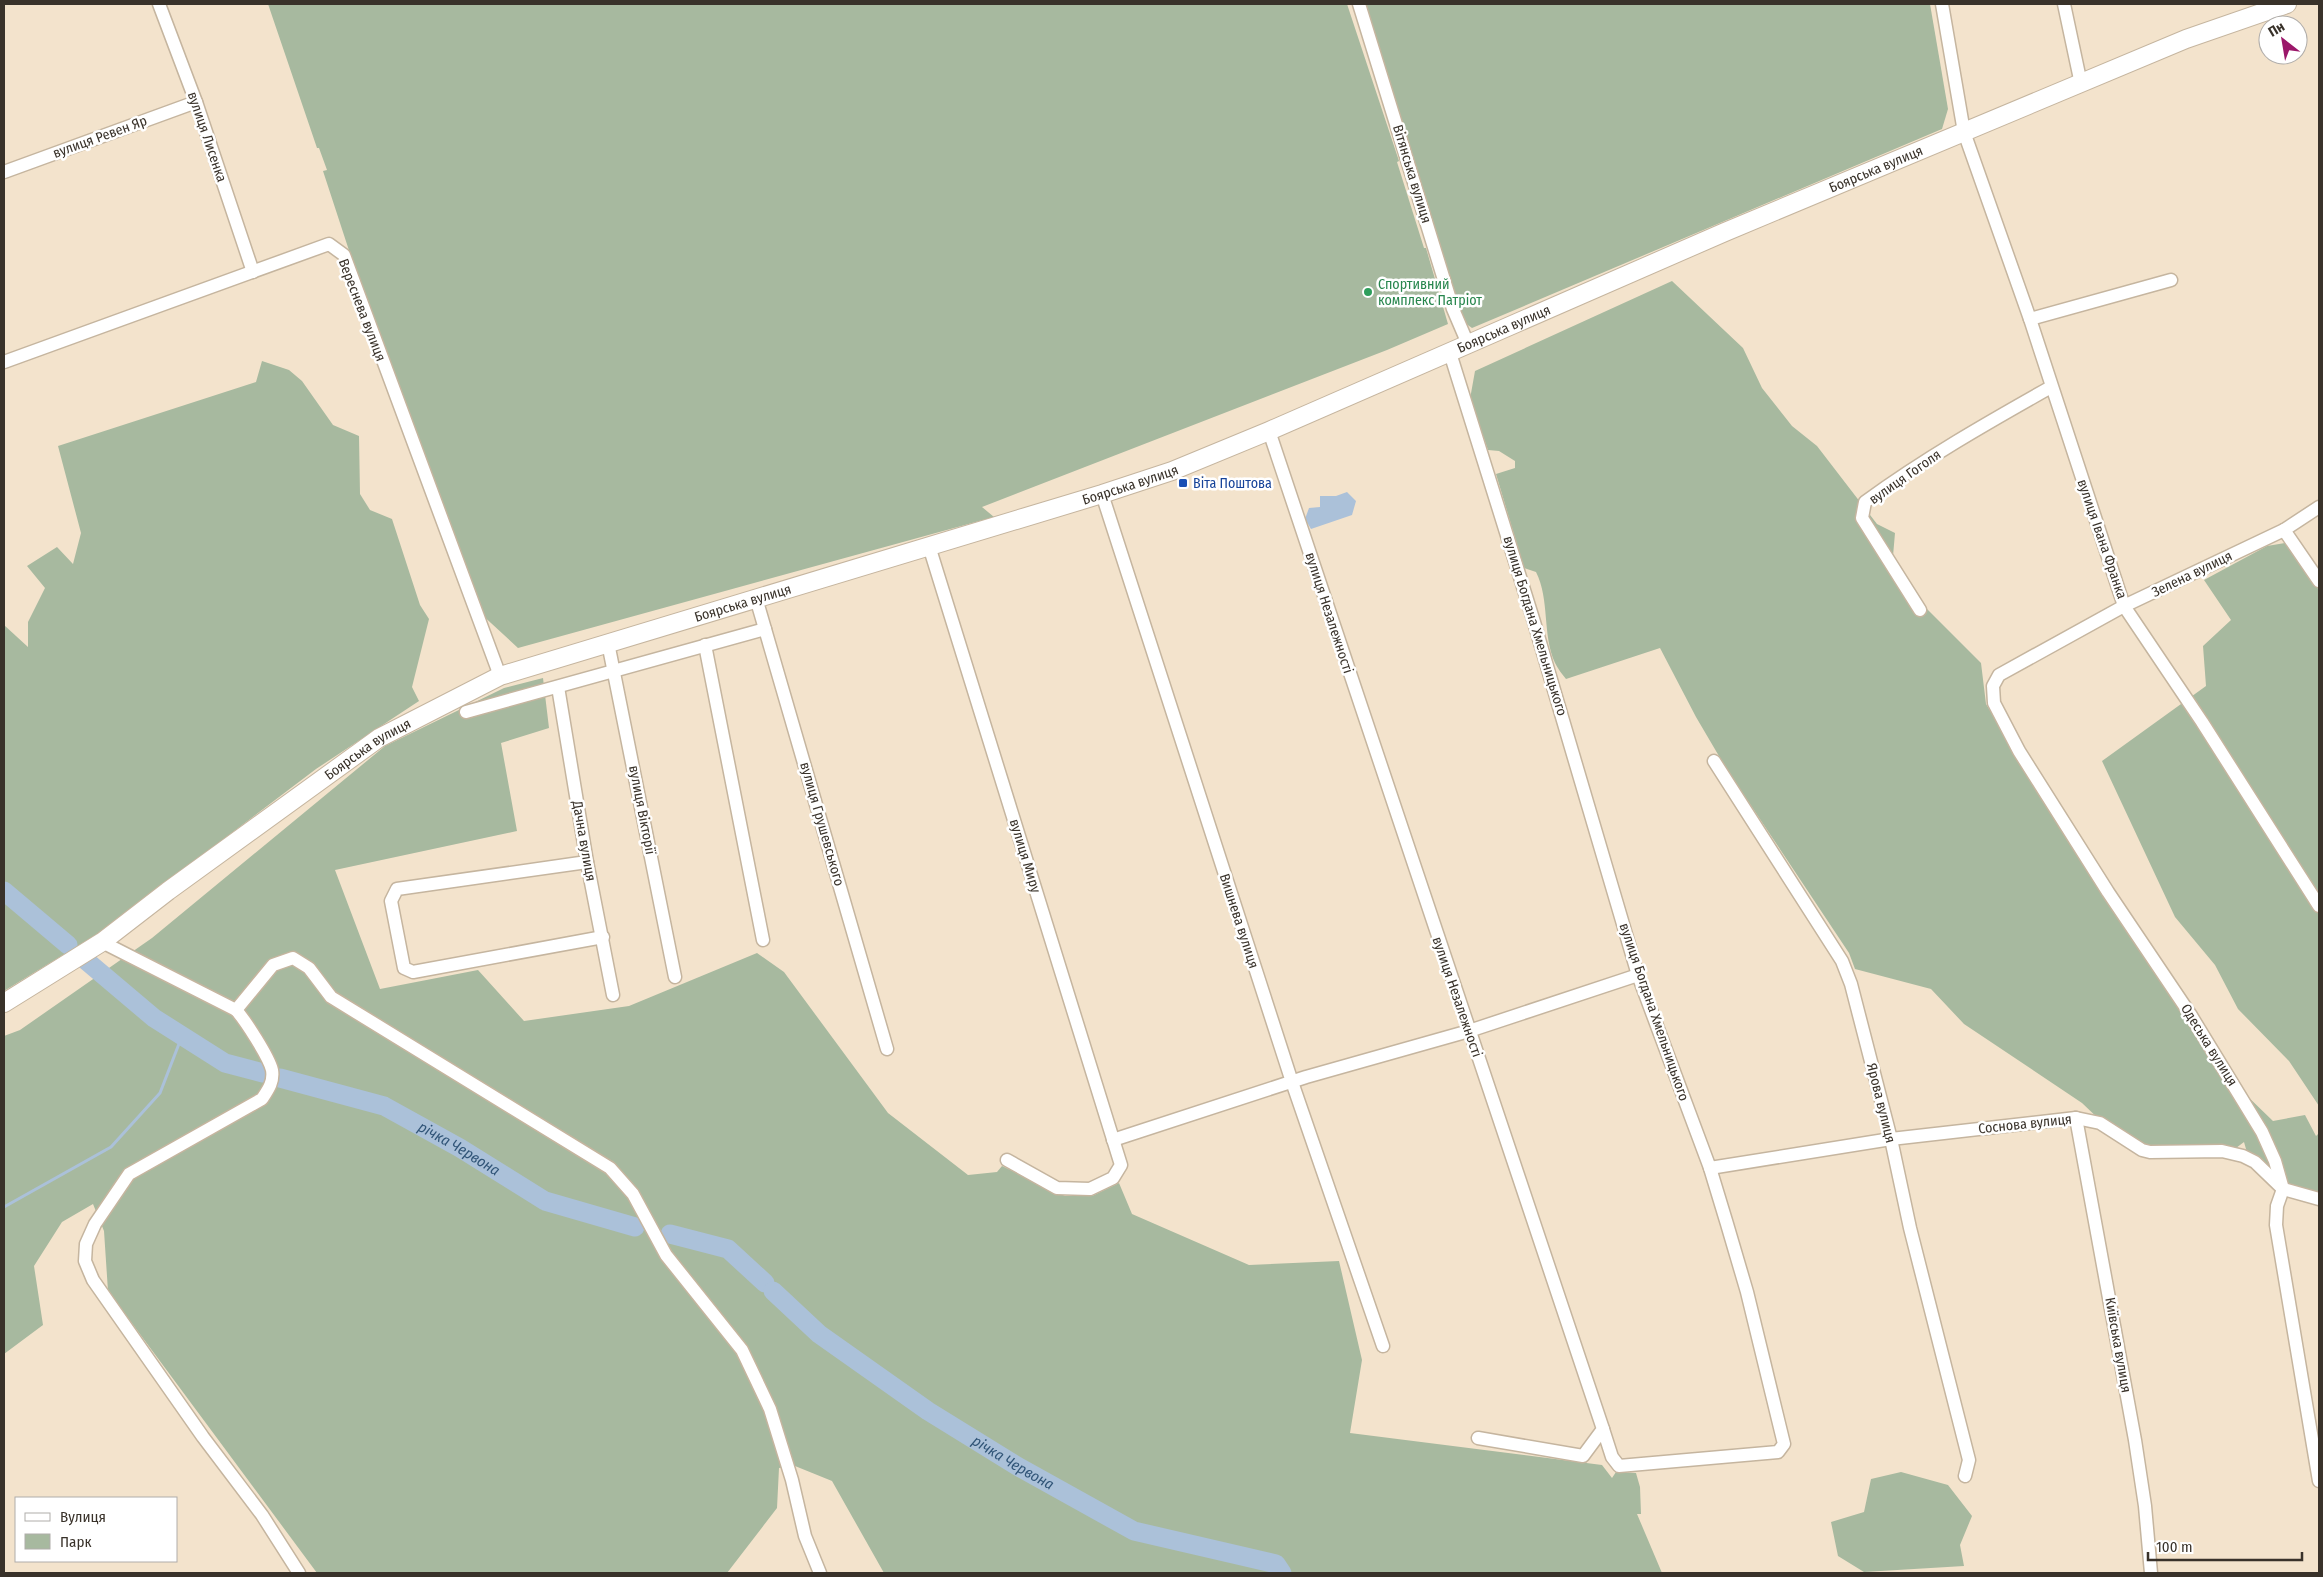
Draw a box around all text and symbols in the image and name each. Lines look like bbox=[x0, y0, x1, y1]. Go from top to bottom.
north arrow bbox=[2258, 15, 2308, 65]
text: Пн bbox=[2265, 18, 2288, 41]
street label: вулиця Лисенка bbox=[184, 90, 230, 185]
street label: вулиця Ревен Яр bbox=[51, 112, 149, 162]
street label: Вітянська вулиця bbox=[1389, 123, 1435, 225]
street label: Боярська вулиця bbox=[1826, 142, 1925, 196]
street label: Вереснева вулиця bbox=[335, 256, 389, 364]
place label: Спортивний комплекс Патріот bbox=[1378, 276, 1482, 309]
marker: Спортивний комплекс Патріот bbox=[1362, 286, 1374, 298]
street label: Боярська вулиця bbox=[1454, 301, 1553, 356]
street label: вулиця Гоголя bbox=[1866, 446, 1944, 508]
street label: Боярська вулиця bbox=[1080, 461, 1181, 508]
place label: Віта Поштова bbox=[1193, 475, 1272, 492]
marker: Віта Поштова bbox=[1177, 477, 1189, 489]
street label: вулиця Івана Франка bbox=[2074, 477, 2131, 601]
street label: вулиця Богдана Хмельницького bbox=[1500, 534, 1570, 718]
street label: Зелена вулиця bbox=[2149, 547, 2235, 601]
street label: вулиця Незалежності bbox=[1301, 550, 1357, 676]
street label: Боярська вулиця bbox=[692, 580, 793, 625]
street label: Боярська вулиця bbox=[321, 715, 414, 783]
street label: вулиця Грушевського bbox=[796, 760, 848, 888]
street label: вулиця Вікторії bbox=[625, 764, 659, 856]
street label: Дачна вулиця bbox=[568, 799, 599, 882]
street label: вулиця Миру bbox=[1006, 817, 1045, 896]
street label: Вишнева вулиця bbox=[1216, 871, 1262, 971]
street label: вулиця Богдана Хмельницького bbox=[1615, 921, 1693, 1103]
street label: вулиця Незалежності bbox=[1428, 935, 1486, 1059]
street label: Одеська вулиця bbox=[2177, 1001, 2241, 1089]
street label: Ярова вулиця bbox=[1863, 1061, 1899, 1145]
street label: Соснова вулиця bbox=[1977, 1111, 2073, 1137]
water label: річка Червона bbox=[415, 1118, 503, 1180]
street label: Київська вулиця bbox=[2101, 1296, 2135, 1394]
water label: річка Червона bbox=[969, 1432, 1057, 1494]
legend bbox=[15, 1497, 178, 1562]
text: Вулиця bbox=[60, 1508, 106, 1526]
scale bar bbox=[2148, 1530, 2302, 1562]
text: Парк bbox=[60, 1533, 91, 1551]
text: 100 m bbox=[2156, 1538, 2193, 1556]

